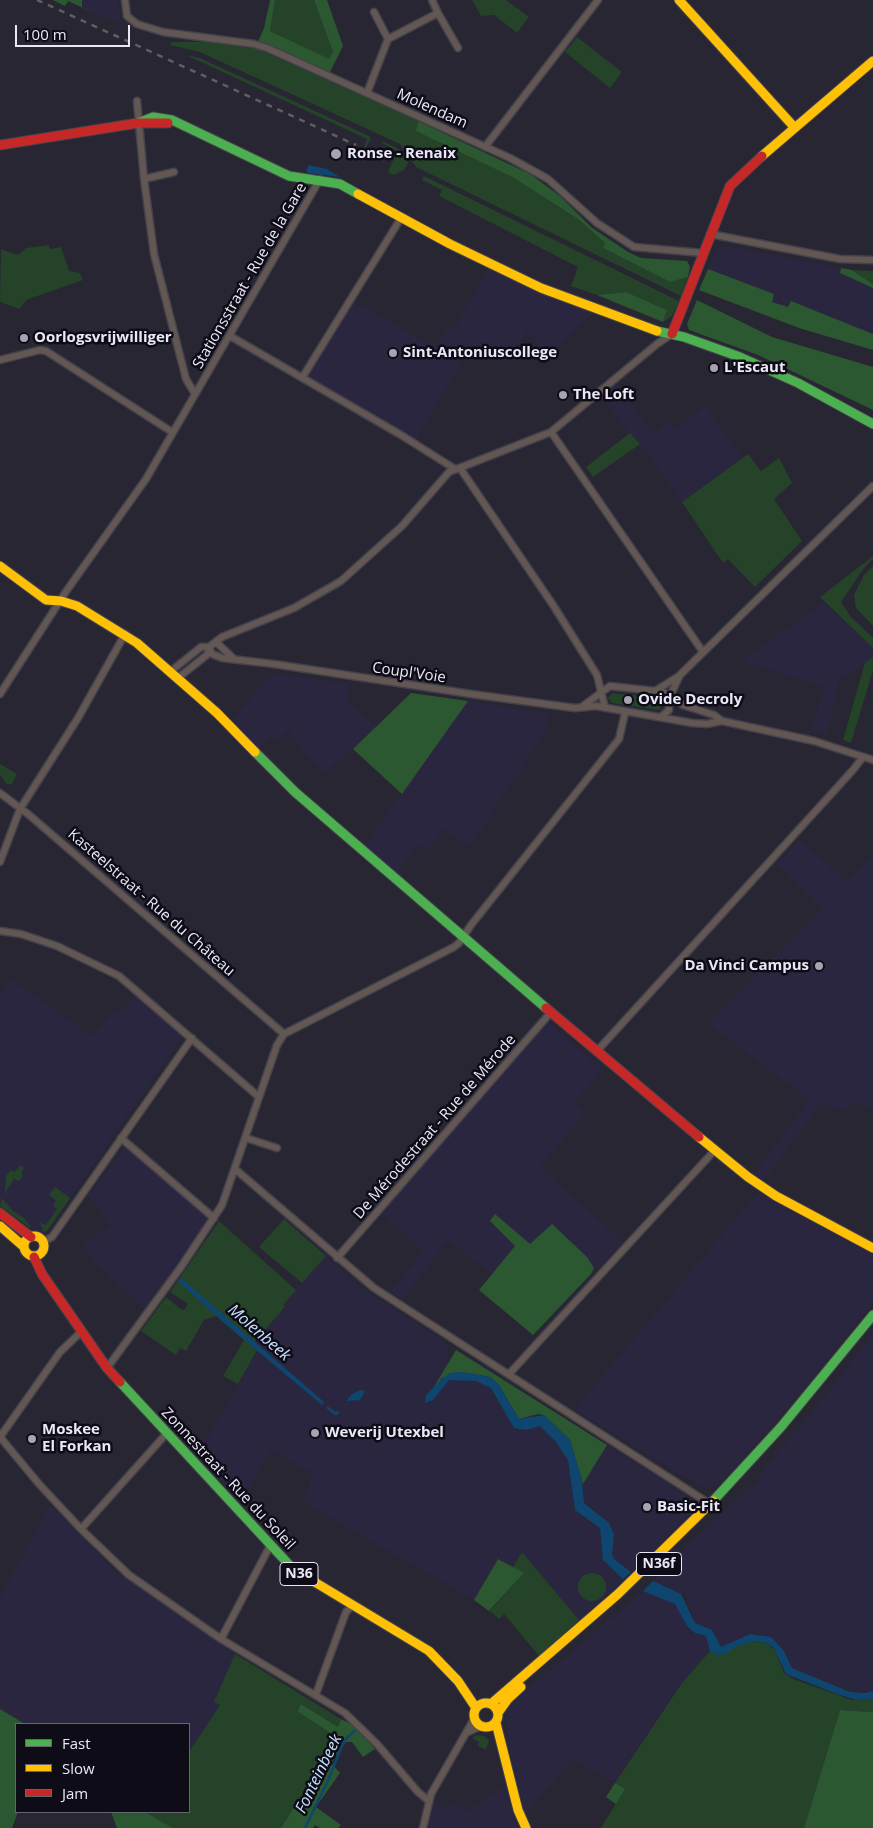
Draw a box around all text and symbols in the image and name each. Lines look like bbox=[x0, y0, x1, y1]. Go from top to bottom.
scale bar bbox=[18, 15, 132, 47]
text: 100 m bbox=[23, 24, 67, 44]
street label: Molendam bbox=[394, 85, 470, 133]
place label: Ronse - Renaix bbox=[347, 145, 456, 163]
marker: Ronse - Renaix bbox=[329, 147, 343, 161]
street label: Stationsstraat - Rue de la Gare bbox=[189, 180, 311, 372]
place label: Oorlogsvrijwilliger bbox=[34, 329, 172, 347]
marker: Oorlogsvrijwilliger bbox=[18, 332, 30, 344]
place label: Sint-Antoniuscollege bbox=[403, 344, 557, 362]
marker: Sint-Antoniuscollege bbox=[387, 347, 399, 359]
place label: L'Escaut bbox=[724, 359, 785, 377]
marker: L'Escaut bbox=[708, 362, 720, 374]
place label: The Loft bbox=[573, 386, 634, 404]
marker: The Loft bbox=[557, 389, 569, 401]
street label: Coupl'Voie bbox=[371, 659, 447, 687]
place label: Ovide Decroly bbox=[638, 691, 742, 709]
marker: Ovide Decroly bbox=[622, 694, 634, 706]
street label: Kasteelstraat - Rue du Château bbox=[64, 826, 238, 980]
place label: Da Vinci Campus bbox=[684, 957, 809, 975]
marker: Da Vinci Campus bbox=[813, 960, 825, 972]
street label: De Mérodestraat - Rue de Mérode bbox=[350, 1031, 520, 1223]
water label: Molenbeek bbox=[224, 1301, 294, 1365]
street label: Zonnestraat - Rue du Soleil bbox=[157, 1404, 299, 1554]
place label: Moskee El Forkan bbox=[42, 1421, 111, 1456]
place label: Weverij Utexbel bbox=[325, 1424, 444, 1442]
marker: Weverij Utexbel bbox=[309, 1427, 321, 1439]
marker: Moskee El Forkan bbox=[26, 1433, 38, 1445]
place label: Basic-Fit bbox=[657, 1498, 720, 1516]
marker: Basic-Fit bbox=[641, 1501, 653, 1513]
road number: N36f bbox=[636, 1552, 682, 1576]
road number: N36 bbox=[280, 1562, 318, 1586]
legend bbox=[15, 1723, 190, 1813]
water label: Fonteinbeek bbox=[292, 1731, 346, 1817]
text: Fast bbox=[62, 1733, 91, 1753]
text: Slow bbox=[62, 1758, 95, 1778]
text: Jam bbox=[62, 1783, 88, 1803]

